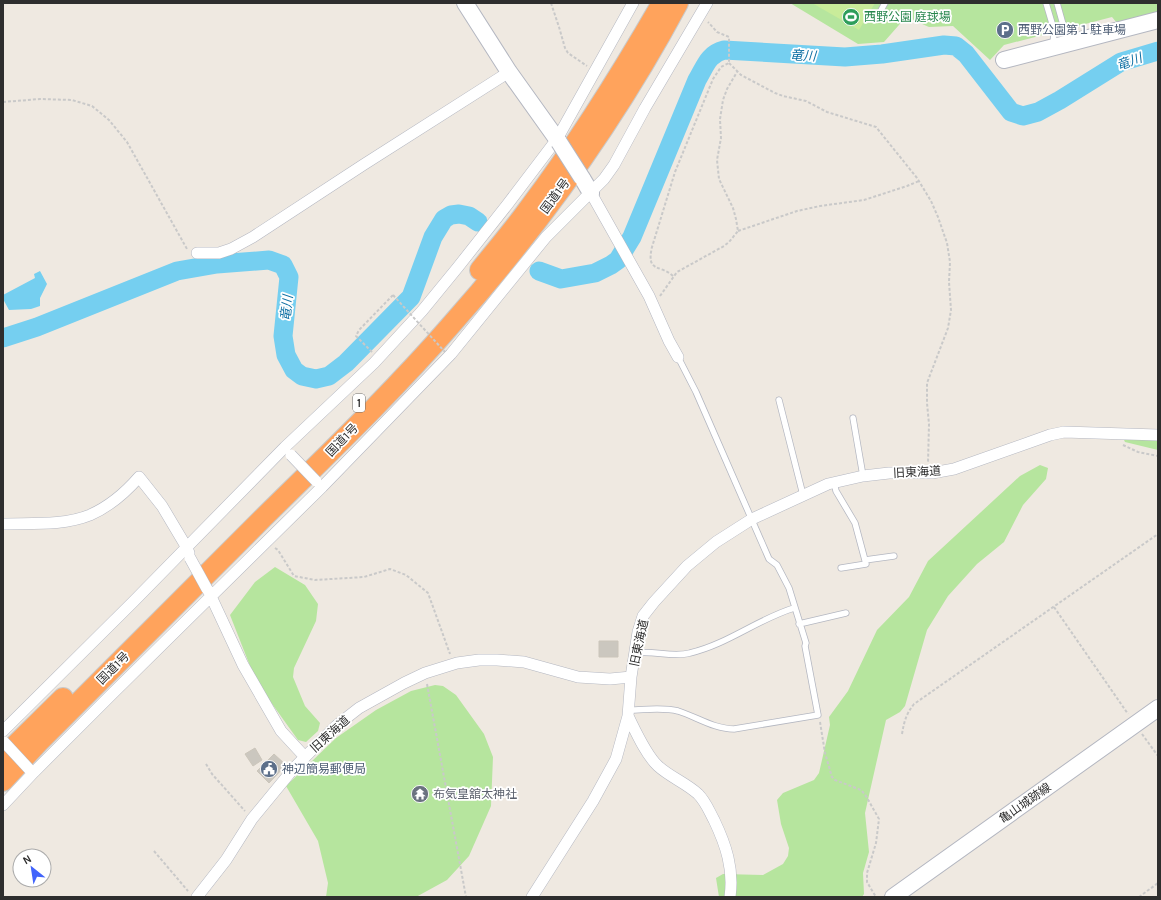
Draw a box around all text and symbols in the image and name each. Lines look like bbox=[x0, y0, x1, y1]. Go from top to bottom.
sports icon: 西野公園 庭球場 bbox=[841, 7, 861, 27]
place label: 西野公園 庭球場 bbox=[864, 10, 951, 24]
parking icon: 西野公園第１駐車場 bbox=[995, 20, 1015, 40]
place label: 西野公園第１駐車場 bbox=[1018, 23, 1126, 37]
water label: 竜川 bbox=[790, 47, 818, 64]
water label: 竜川 bbox=[1114, 49, 1146, 73]
street label: 国道1号 bbox=[538, 176, 572, 216]
water label: 竜川 bbox=[278, 292, 296, 322]
road number: 1 bbox=[353, 394, 365, 412]
street label: 国道1号 bbox=[323, 421, 361, 459]
street label: 旧東海道 bbox=[893, 464, 941, 480]
street label: 旧東海道 bbox=[627, 618, 651, 668]
street label: 国道1号 bbox=[94, 649, 132, 687]
street label: 旧東海道 bbox=[307, 713, 353, 755]
public building icon: 神辺簡易郵便局 bbox=[259, 759, 279, 779]
place label: 神辺簡易郵便局 bbox=[282, 762, 366, 776]
street label: 亀山城跡線 bbox=[996, 780, 1054, 826]
temple icon: 布気皇舘太神社 bbox=[410, 784, 430, 804]
place label: 布気皇舘太神社 bbox=[433, 787, 517, 801]
north arrow bbox=[12, 848, 52, 888]
text: N bbox=[21, 852, 34, 867]

